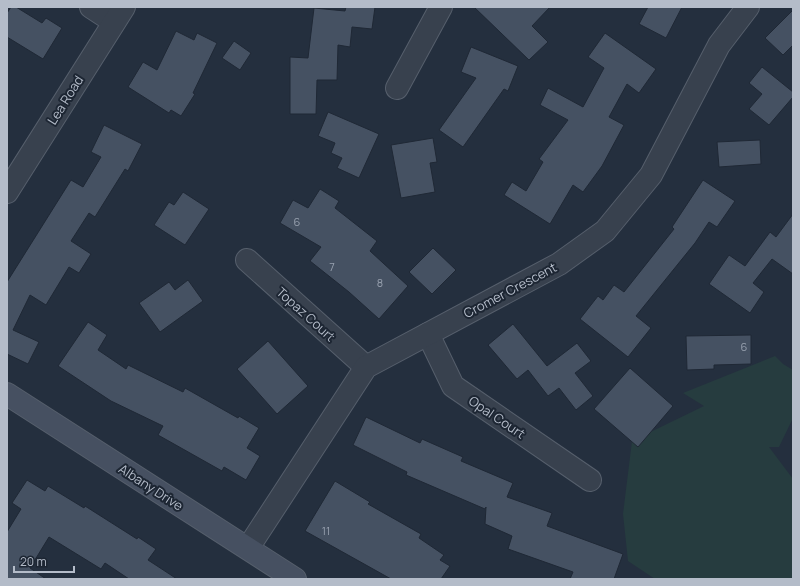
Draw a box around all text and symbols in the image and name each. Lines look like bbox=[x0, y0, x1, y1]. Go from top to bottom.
street label: Lea Road bbox=[43, 72, 87, 128]
house number: 6 bbox=[294, 214, 301, 229]
street label: Cromer Crescent bbox=[460, 258, 560, 322]
house number: 7 bbox=[329, 259, 335, 274]
house number: 8 bbox=[377, 275, 383, 290]
street label: Topaz Court bbox=[273, 283, 339, 345]
house number: 6 bbox=[741, 339, 748, 354]
street label: Opal Court bbox=[465, 391, 529, 443]
street label: Albany Drive bbox=[115, 459, 187, 515]
house number: 11 bbox=[322, 523, 330, 538]
scale bar bbox=[14, 548, 74, 574]
text: 20 m bbox=[20, 553, 47, 570]

